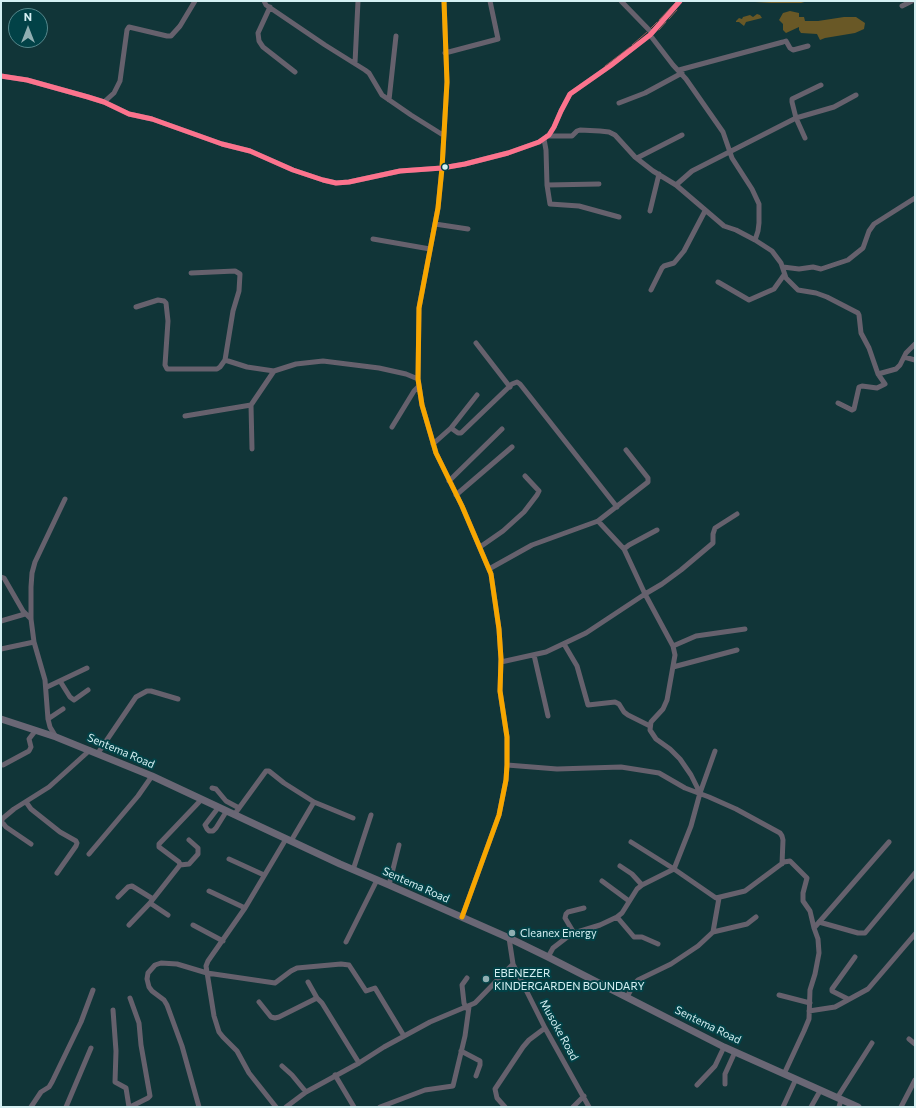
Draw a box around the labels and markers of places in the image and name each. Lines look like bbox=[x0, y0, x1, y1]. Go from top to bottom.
unlabelled marker bbox=[440, 162, 450, 172]
place label: Cleanex Energy bbox=[520, 926, 597, 940]
marker: Cleanex Energy bbox=[507, 928, 517, 938]
place label: EBENEZER KINDERGARDEN BOUNDARY bbox=[494, 966, 645, 992]
marker: EBENEZER KINDERGARDEN BOUNDARY bbox=[481, 974, 491, 984]

